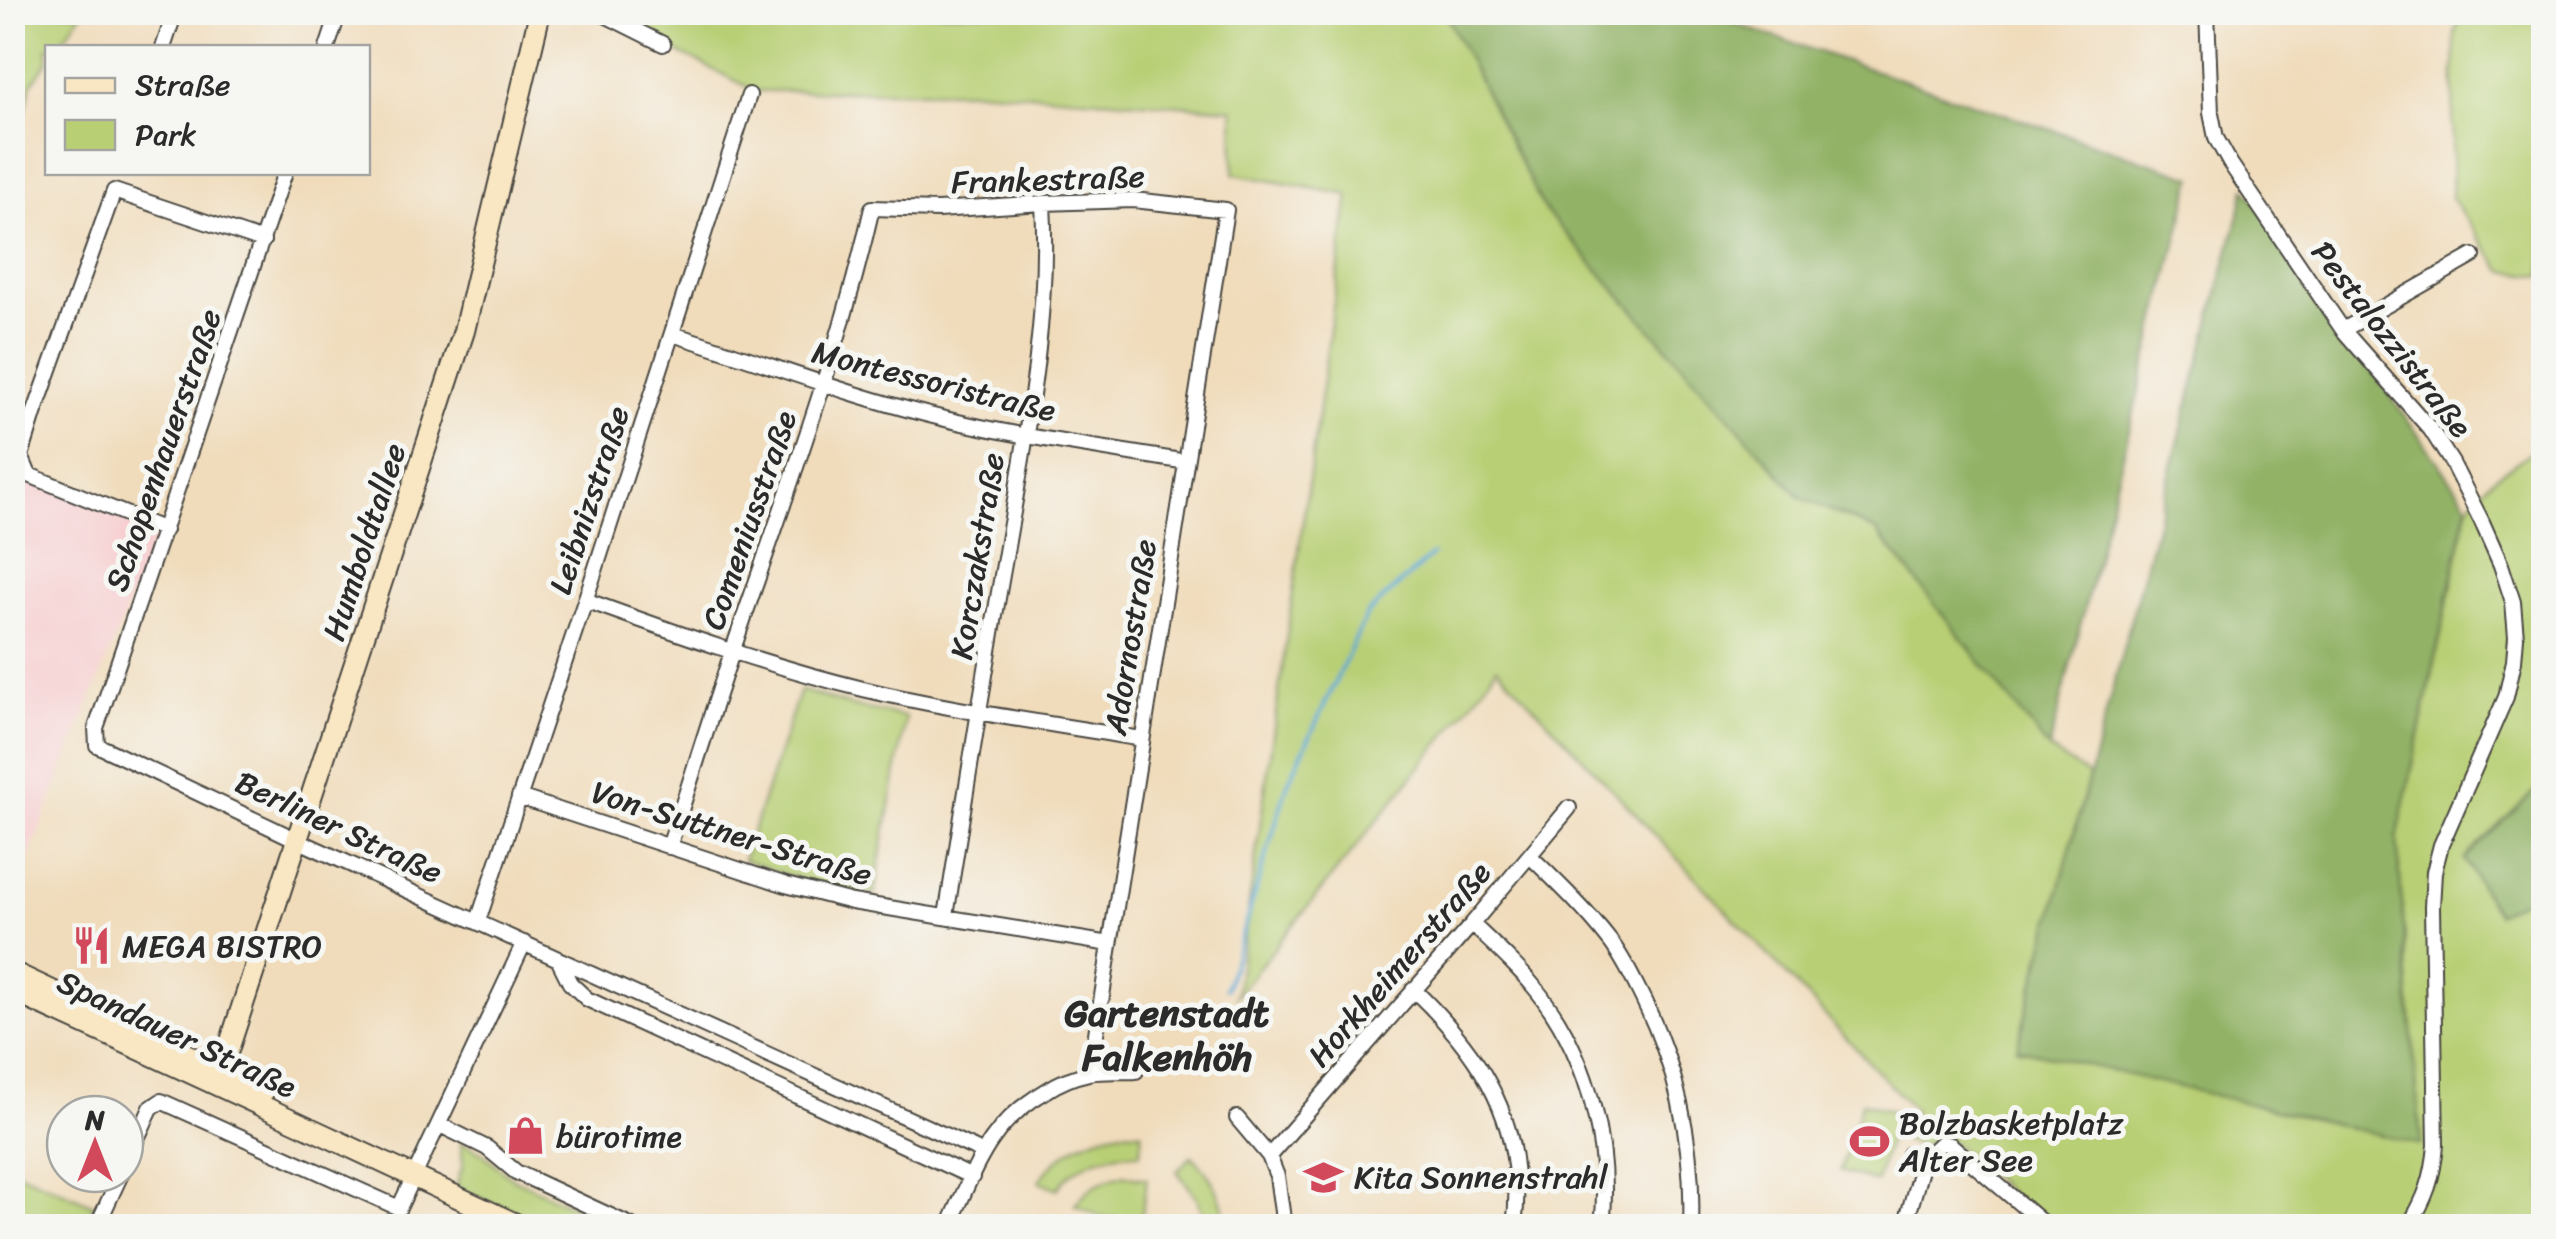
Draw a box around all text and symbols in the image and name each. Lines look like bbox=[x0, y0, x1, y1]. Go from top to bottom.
legend bbox=[45, 45, 370, 175]
text: Straße bbox=[135, 58, 230, 112]
text: Park bbox=[135, 108, 197, 162]
street label: Frankestraße bbox=[950, 148, 1146, 211]
street label: Pestalozzistraße bbox=[2296, 228, 2488, 451]
street label: Schopenhauerstraße bbox=[88, 301, 239, 599]
street label: Montessoristraße bbox=[806, 324, 1062, 439]
street label: Leibnizstraße bbox=[532, 398, 647, 602]
street label: Comeniusstraße bbox=[685, 403, 814, 638]
street label: Humboldtallee bbox=[306, 436, 423, 648]
street label: Korczakstraße bbox=[933, 449, 1022, 663]
street label: Adornostraße bbox=[1087, 535, 1174, 740]
street label: Berliner Straße bbox=[225, 754, 452, 901]
street label: Von-Suttner-Straße bbox=[584, 764, 879, 903]
street label: Horkheimerstraße bbox=[1293, 848, 1506, 1081]
place label: MEGA BISTRO bbox=[122, 918, 322, 975]
restaurant icon: MEGA BISTRO bbox=[71, 925, 113, 967]
street label: Spandauer Straße bbox=[47, 954, 306, 1115]
district label: Gartenstadt Falkenhöh bbox=[1065, 980, 1270, 1091]
north arrow bbox=[45, 1094, 145, 1194]
text: N bbox=[84, 1095, 105, 1144]
place label: Bolzbasketplatz Alter See bbox=[1898, 1095, 2124, 1189]
place label: bürotime bbox=[556, 1108, 682, 1165]
shop icon: bürotime bbox=[505, 1115, 547, 1157]
sports icon: Bolzbasketplatz Alter See bbox=[1848, 1120, 1890, 1162]
place label: Kita Sonnenstrahl bbox=[1354, 1149, 1608, 1206]
school or university icon: Kita Sonnenstrahl bbox=[1303, 1156, 1345, 1198]

